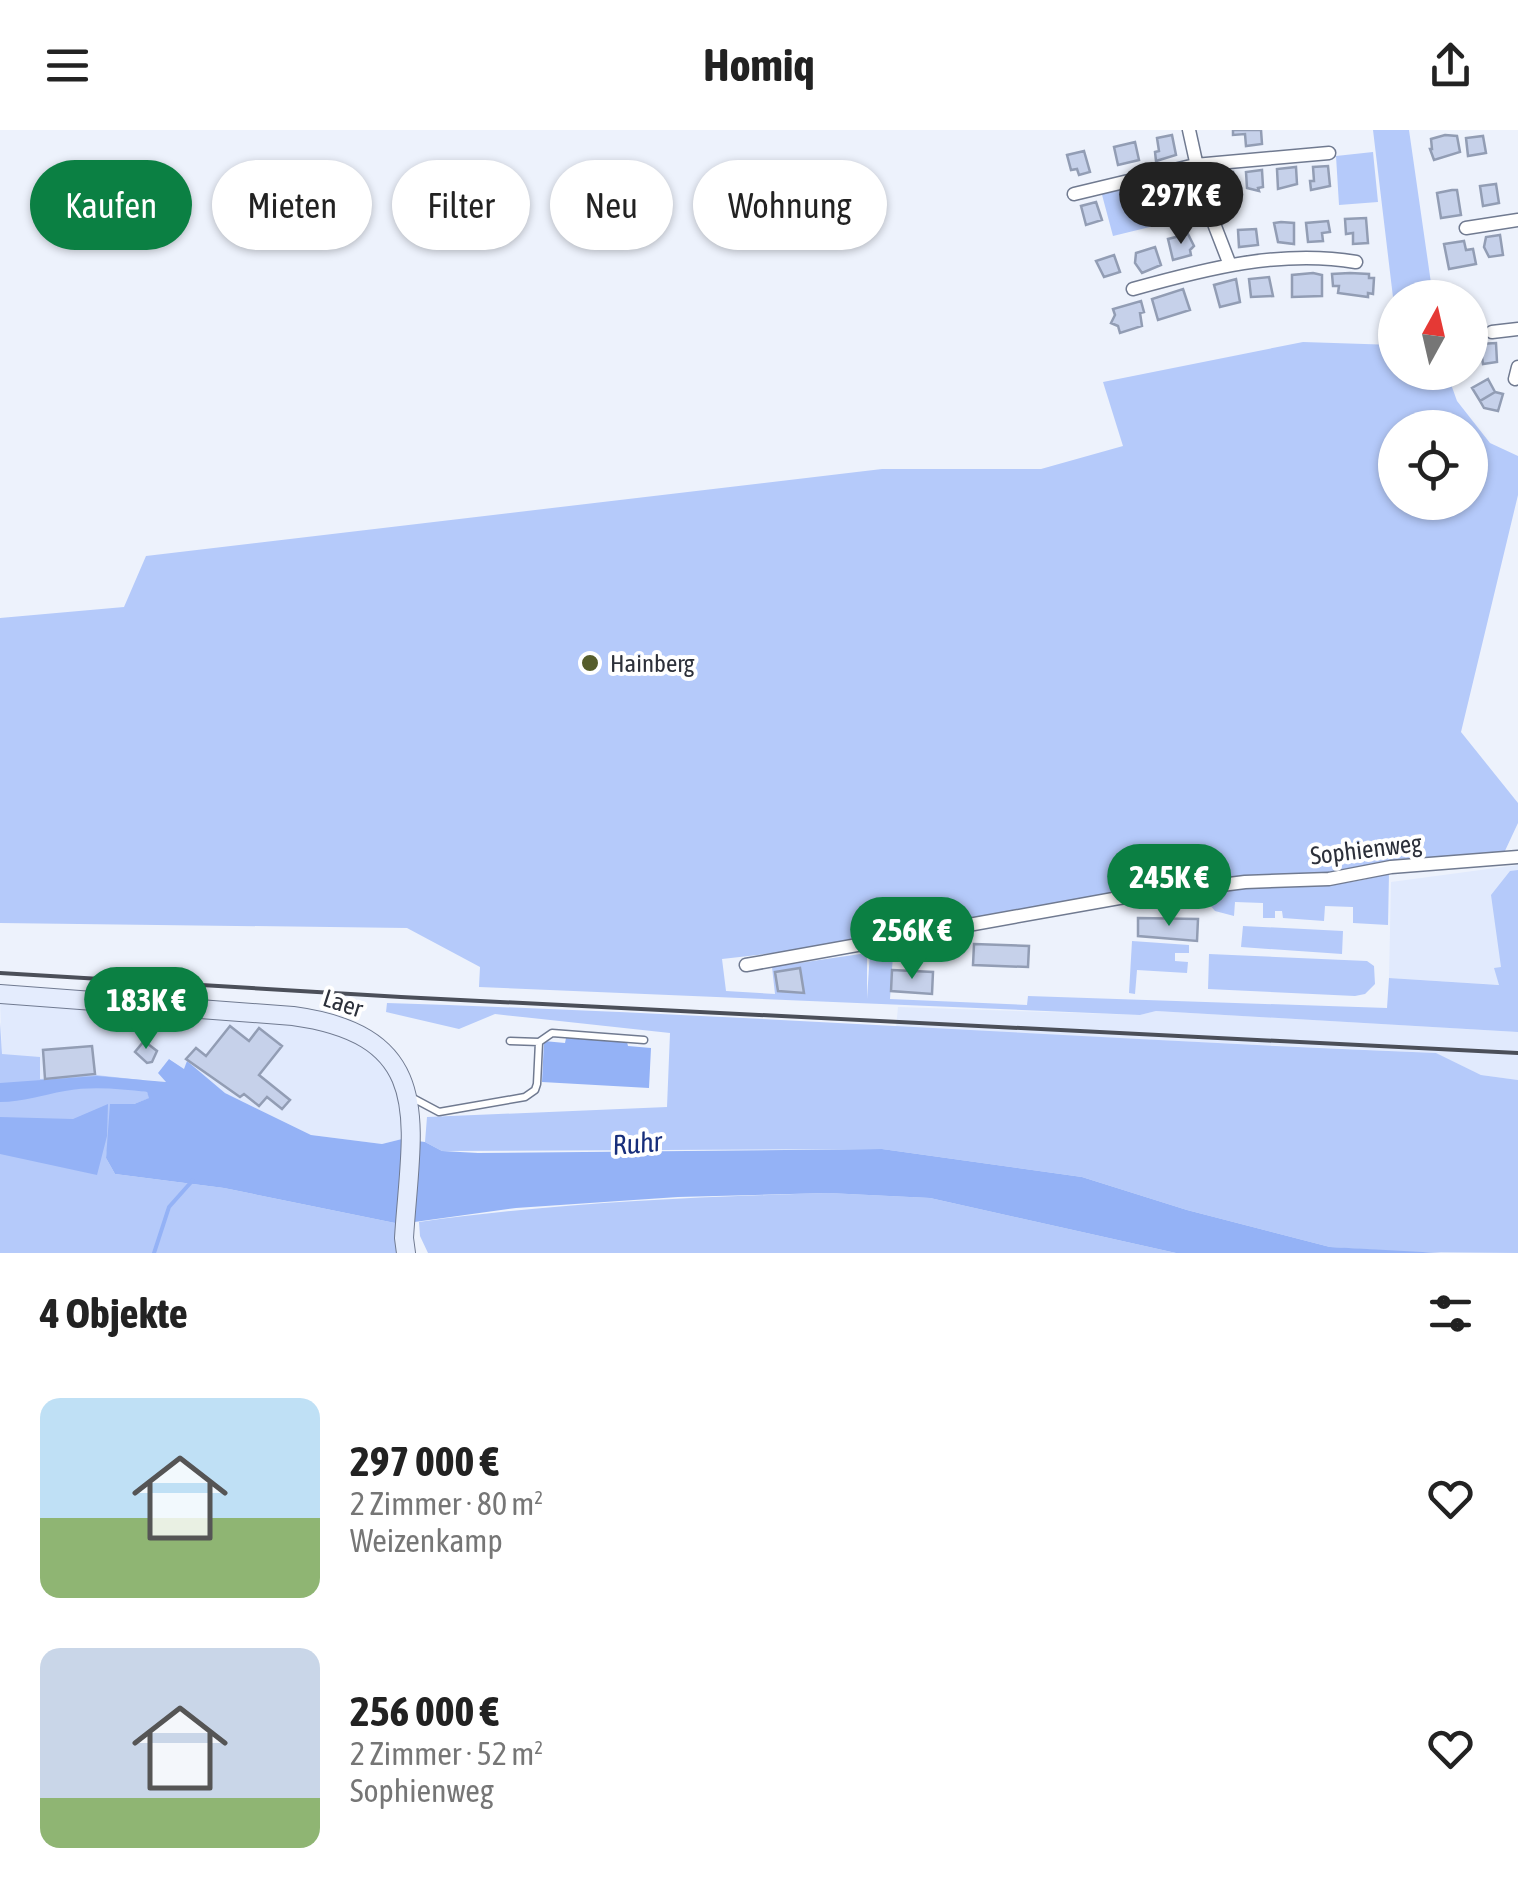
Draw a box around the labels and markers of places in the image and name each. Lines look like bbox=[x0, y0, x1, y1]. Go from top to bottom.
pin: 297K € bbox=[1100, 162, 1262, 247]
place label: Hainberg bbox=[610, 649, 695, 677]
marker: Hainberg bbox=[579, 652, 601, 674]
pin: 245K € bbox=[1088, 844, 1250, 929]
pin: 256K € bbox=[831, 897, 993, 982]
pin: 183K € bbox=[65, 967, 227, 1052]

